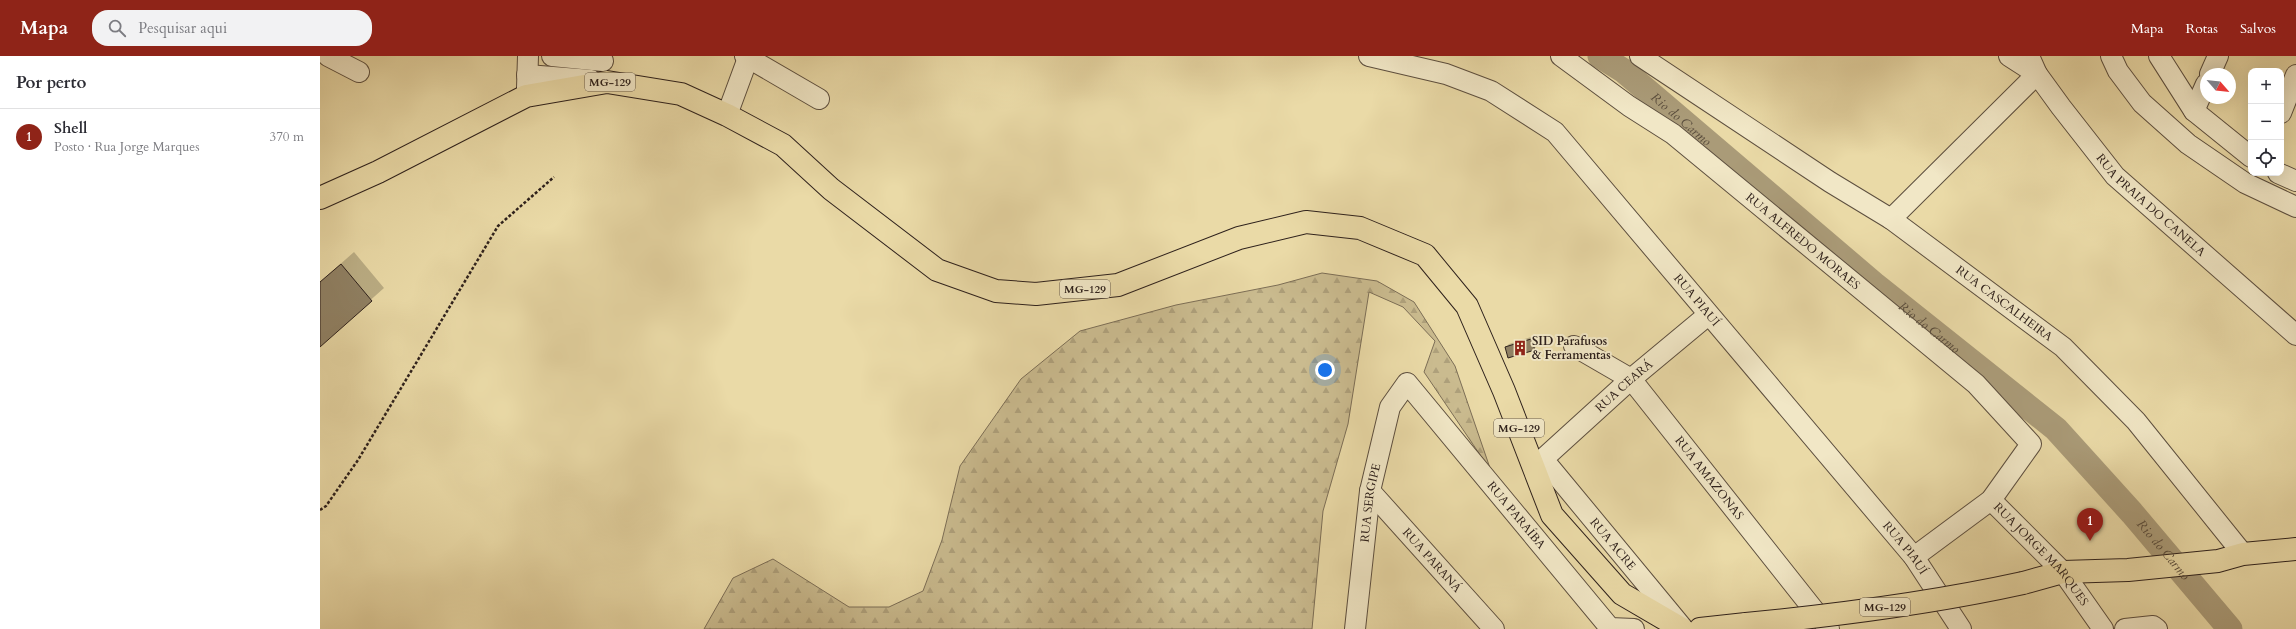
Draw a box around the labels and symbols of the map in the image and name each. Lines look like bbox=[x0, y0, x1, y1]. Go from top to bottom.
north arrow bbox=[2200, 68, 2236, 104]
road number: MG-129 bbox=[585, 73, 635, 91]
water label: Rio do Carmo bbox=[1647, 89, 1715, 150]
street label: RUA PRAIA DO CANELA bbox=[2092, 150, 2209, 260]
street label: RUA ALFREDO MORAES bbox=[1742, 189, 1863, 293]
street label: RUA CASCALHEIRA bbox=[1953, 262, 2056, 345]
street label: RUA PIAUÍ bbox=[1670, 270, 1724, 329]
road number: MG-129 bbox=[1060, 280, 1110, 298]
water label: Rio do Carmo bbox=[1894, 298, 1964, 358]
place label: SID Parafusos & Ferramentas bbox=[1532, 333, 1611, 363]
building icon: SID Parafusos & Ferramentas bbox=[1511, 339, 1529, 357]
street label: RUA CEARÁ bbox=[1592, 355, 1656, 416]
your location bbox=[1315, 360, 1335, 380]
road number: MG-129 bbox=[1494, 419, 1544, 437]
street label: RUA AMAZONAS bbox=[1671, 433, 1747, 523]
street label: RUA SERGIPE bbox=[1356, 462, 1384, 543]
street label: RUA PARAÍBA bbox=[1484, 478, 1549, 553]
street label: RUA JORGE MARQUES bbox=[1990, 499, 2092, 609]
pin: 1 bbox=[2077, 508, 2103, 541]
street label: RUA ACRE bbox=[1587, 515, 1639, 573]
water label: Rio do Carmo bbox=[2132, 516, 2194, 584]
street label: RUA PIAUÍ bbox=[1879, 518, 1932, 578]
street label: RUA PARANÁ bbox=[1399, 525, 1466, 596]
road number: MG-129 bbox=[1860, 598, 1910, 616]

